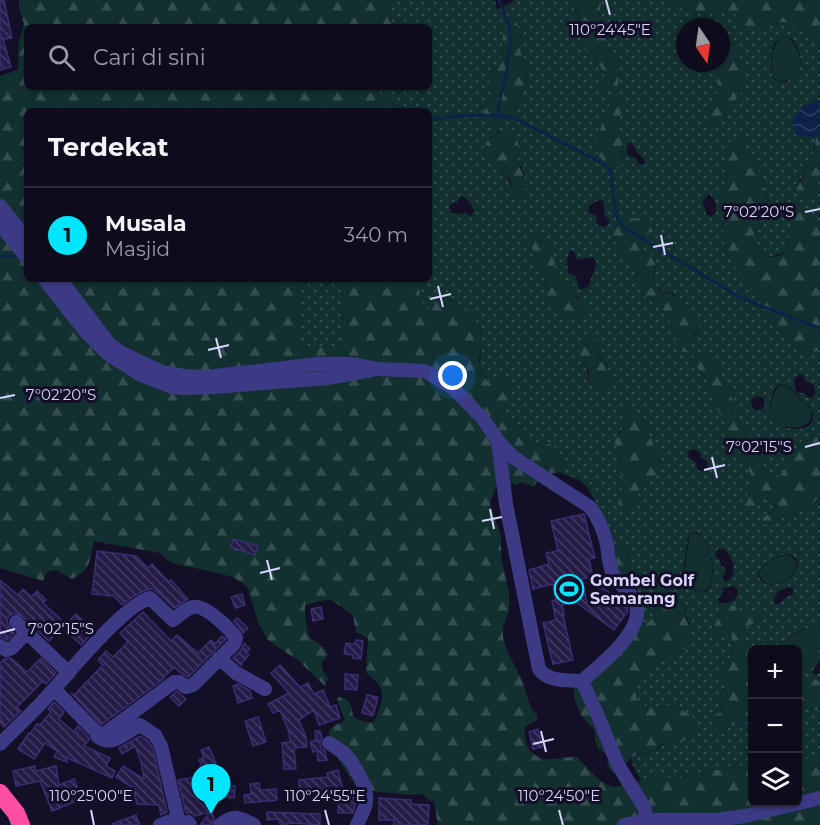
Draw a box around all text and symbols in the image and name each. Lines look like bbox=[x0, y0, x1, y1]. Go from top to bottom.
north arrow bbox=[676, 18, 730, 72]
text: 110°24'45"E bbox=[569, 20, 651, 39]
search box bbox=[24, 24, 432, 90]
icon: search bbox=[45, 41, 78, 74]
text: Cari di sini bbox=[93, 44, 206, 71]
text: Terdekat bbox=[48, 131, 169, 163]
text: 7°02'20"S bbox=[724, 202, 794, 221]
text: Musala bbox=[105, 210, 187, 237]
text: 1 bbox=[64, 223, 71, 247]
text: 340 m bbox=[344, 223, 408, 247]
text: Masjid bbox=[105, 237, 170, 261]
your location bbox=[438, 361, 467, 390]
text: 7°02'20"S bbox=[26, 385, 96, 404]
text: 7°02'15"S bbox=[726, 437, 792, 456]
place label: Gombel Golf Semarang bbox=[590, 571, 695, 608]
sports icon: Gombel Golf Semarang bbox=[553, 573, 585, 605]
text: 7°02'15"S bbox=[28, 619, 94, 638]
map controls bbox=[748, 645, 802, 807]
button: + bbox=[748, 645, 802, 699]
button: − bbox=[748, 699, 802, 753]
button: layers bbox=[748, 753, 802, 807]
pin: 1 bbox=[192, 764, 230, 814]
text: 110°25'00"E bbox=[49, 786, 133, 805]
text: 110°24'55"E bbox=[285, 786, 365, 805]
text: 110°24'50"E bbox=[518, 786, 600, 805]

